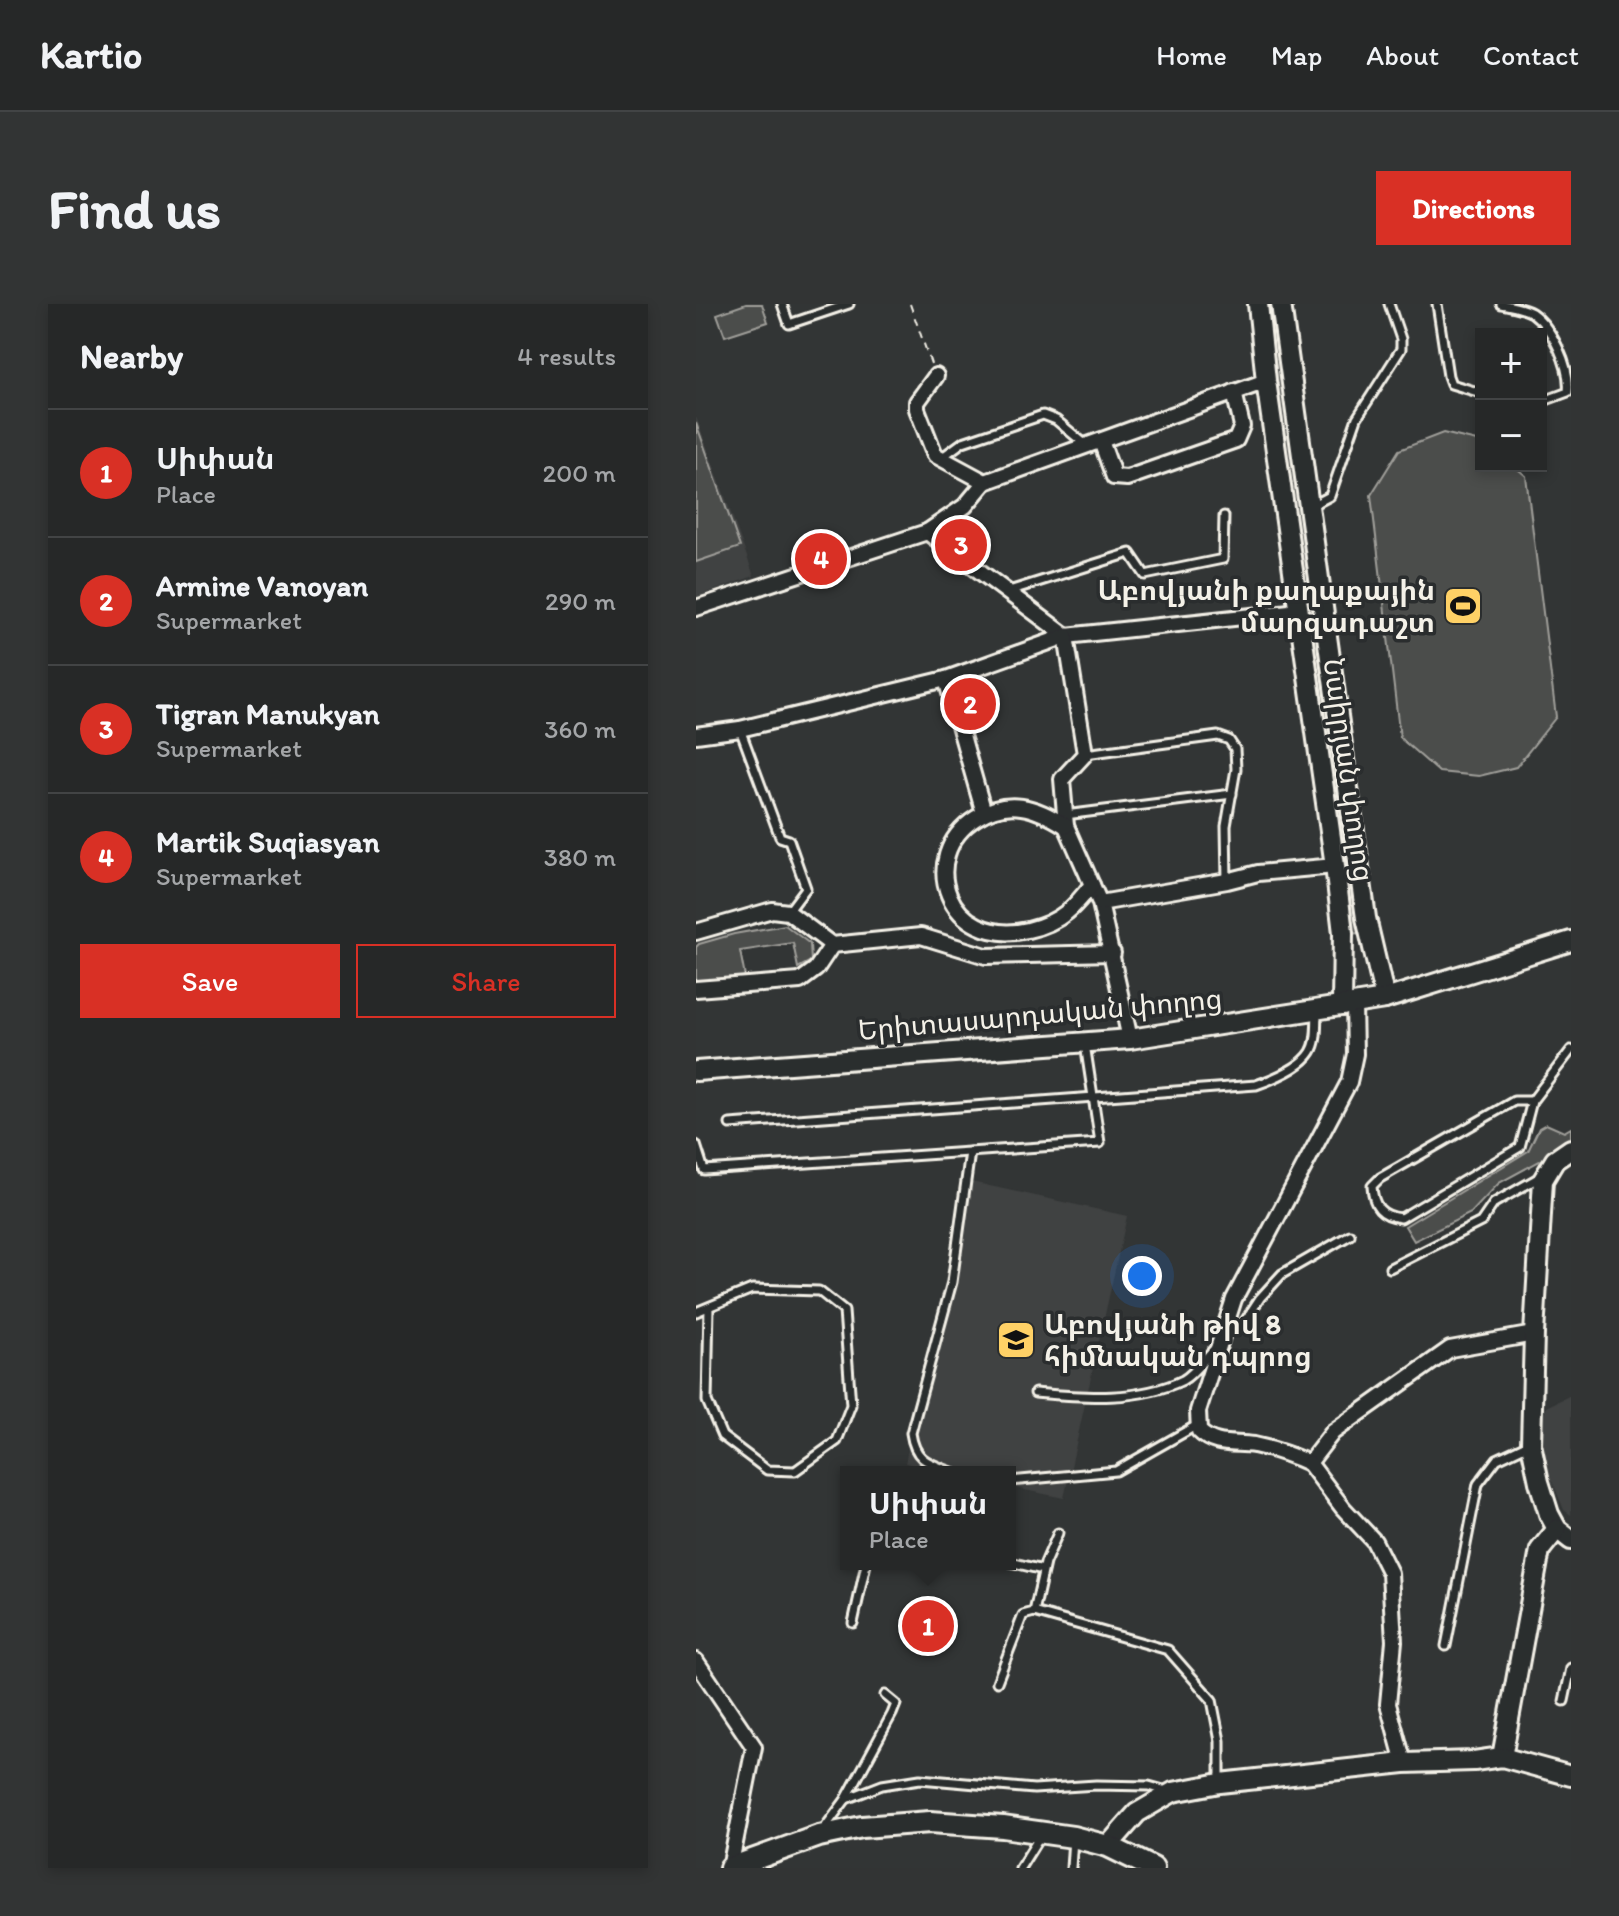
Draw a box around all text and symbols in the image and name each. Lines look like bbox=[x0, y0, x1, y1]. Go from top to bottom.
text: Kartio bbox=[40, 32, 142, 78]
text: Home bbox=[1156, 38, 1227, 72]
text: Map bbox=[1271, 38, 1322, 72]
text: About bbox=[1366, 38, 1439, 72]
text: Contact bbox=[1483, 38, 1579, 72]
button: Directions bbox=[1376, 171, 1571, 245]
text: Find us bbox=[48, 175, 221, 242]
map controls bbox=[1475, 328, 1547, 472]
button: + bbox=[1475, 328, 1547, 400]
text: Nearby bbox=[80, 336, 183, 377]
text: 4 results bbox=[517, 340, 616, 372]
button: − bbox=[1475, 400, 1547, 472]
text: Սիփան bbox=[156, 440, 275, 477]
text: 1 bbox=[100, 457, 112, 489]
text: 200 m bbox=[543, 457, 616, 489]
text: Place bbox=[156, 478, 216, 510]
pin: 3 bbox=[935, 515, 987, 575]
pin: 4 bbox=[795, 529, 847, 589]
text: Armine Vanoyan bbox=[156, 567, 368, 604]
place label: Աբովյանի քաղաքային մարզադաշտ bbox=[1097, 573, 1435, 639]
text: 2 bbox=[99, 585, 113, 617]
text: 290 m bbox=[545, 585, 616, 617]
sports icon: Աբովյանի քաղաքային մարզադաշտ bbox=[1442, 585, 1484, 627]
text: Supermarket bbox=[156, 604, 302, 636]
street label: Նաիրյան փողոց bbox=[1316, 656, 1382, 884]
pin: 2 bbox=[944, 674, 996, 734]
text: Tigran Manukyan bbox=[156, 695, 380, 732]
text: 3 bbox=[99, 713, 113, 745]
text: 360 m bbox=[544, 713, 616, 745]
text: Supermarket bbox=[156, 732, 302, 764]
text: Martik Suqiasyan bbox=[156, 823, 380, 860]
text: 4 bbox=[98, 841, 114, 873]
text: 380 m bbox=[544, 841, 616, 873]
text: Supermarket bbox=[156, 860, 302, 892]
button: Save bbox=[80, 944, 340, 1018]
button: Share bbox=[356, 944, 616, 1018]
street label: Երիտասարդական փողոց bbox=[856, 981, 1224, 1047]
your location bbox=[1122, 1256, 1162, 1296]
place label: Աբովյանի թիվ 8 հիմնական դպրոց bbox=[1044, 1307, 1312, 1373]
school or university icon: Աբովյանի թիվ 8 հիմնական դպրոց bbox=[995, 1319, 1037, 1361]
popup bbox=[840, 1466, 1016, 1570]
text: Սիփան bbox=[869, 1485, 987, 1522]
text: Place bbox=[869, 1523, 929, 1555]
pin: 1 bbox=[902, 1596, 954, 1656]

